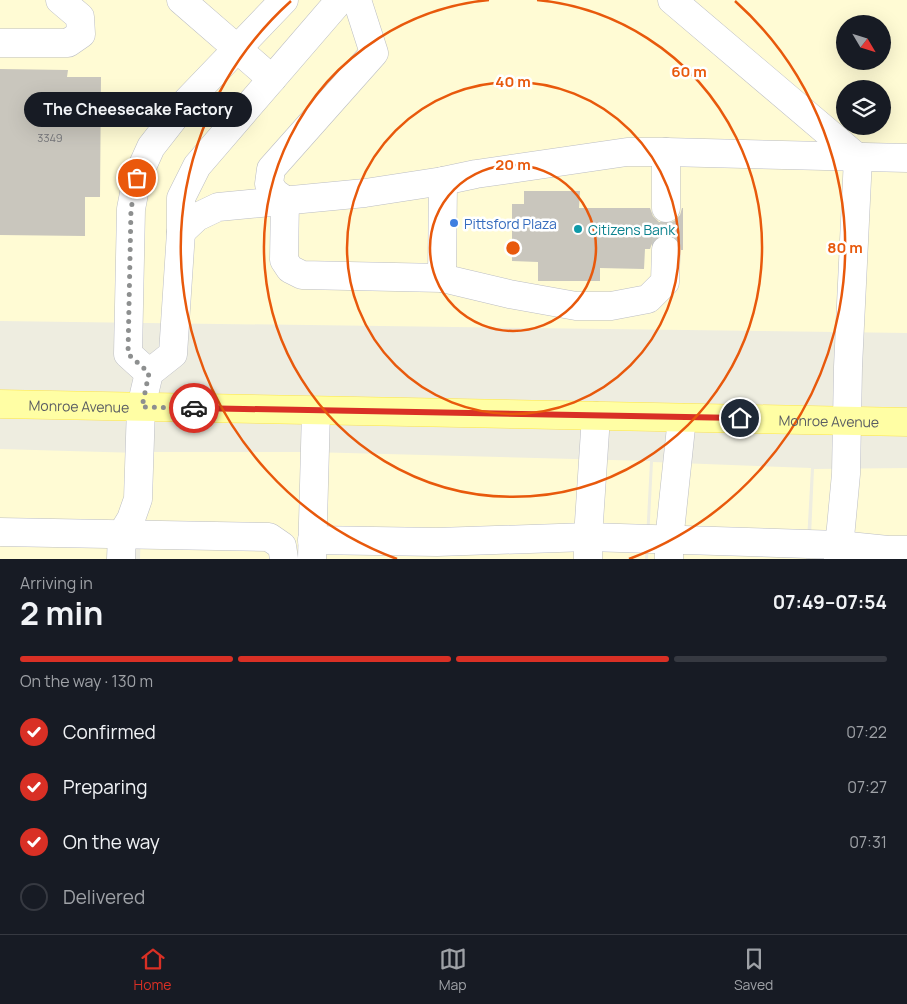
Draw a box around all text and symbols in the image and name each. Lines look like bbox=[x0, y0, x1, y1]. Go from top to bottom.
north arrow bbox=[836, 15, 891, 70]
map controls bbox=[836, 15, 891, 135]
text: 60 m bbox=[671, 61, 707, 82]
text: 40 m bbox=[495, 71, 531, 92]
button: layers bbox=[836, 80, 891, 135]
callout: The Cheesecake Factory bbox=[23, 93, 251, 128]
text: The Cheesecake Factory bbox=[43, 98, 233, 120]
house number: 3349 bbox=[37, 130, 63, 145]
text: 20 m bbox=[495, 154, 531, 175]
pin bbox=[116, 157, 158, 199]
icon: bag bbox=[123, 164, 151, 192]
place label: Pittsford Plaza bbox=[464, 214, 557, 233]
marker: Pittsford Plaza bbox=[448, 217, 460, 229]
place label: Citizens Bank bbox=[588, 220, 676, 239]
marker: Citizens Bank bbox=[572, 223, 584, 235]
text: 80 m bbox=[827, 237, 863, 258]
centre of rings bbox=[504, 239, 522, 257]
courier bbox=[169, 383, 219, 433]
icon: car bbox=[180, 394, 208, 422]
street label: Monroe Avenue bbox=[29, 395, 129, 416]
pin bbox=[719, 397, 761, 439]
icon: home bbox=[726, 404, 754, 432]
street label: Monroe Avenue bbox=[778, 410, 879, 431]
text: Arriving in bbox=[20, 572, 93, 594]
text: 07:49–07:54 bbox=[773, 589, 887, 615]
text: 2 min bbox=[20, 591, 103, 635]
text: On the way · 130 m bbox=[20, 670, 153, 692]
icon: check bbox=[20, 718, 48, 746]
text: Confirmed bbox=[63, 719, 156, 745]
text: 07:22 bbox=[846, 721, 887, 743]
icon: check bbox=[20, 773, 48, 801]
text: Preparing bbox=[63, 774, 148, 800]
text: 07:27 bbox=[847, 776, 887, 798]
icon: check bbox=[20, 828, 48, 856]
text: On the way bbox=[63, 829, 160, 855]
text: 07:31 bbox=[849, 831, 887, 853]
text: Delivered bbox=[63, 884, 145, 910]
tab: Home bbox=[134, 945, 171, 994]
tab: Map bbox=[439, 945, 467, 994]
tab: Saved bbox=[734, 945, 773, 994]

